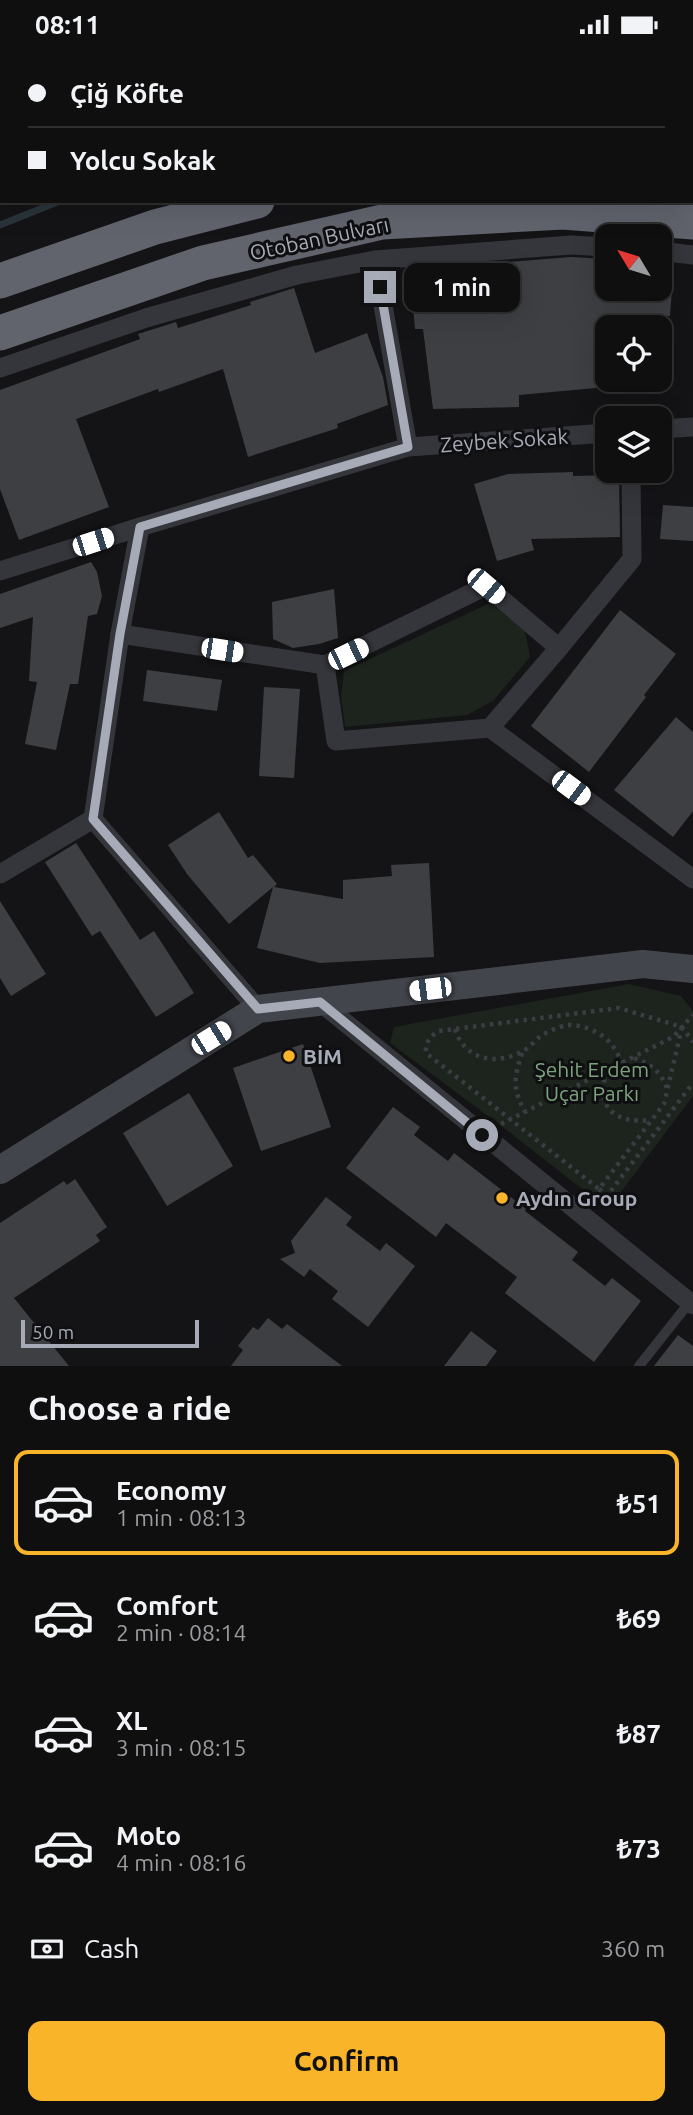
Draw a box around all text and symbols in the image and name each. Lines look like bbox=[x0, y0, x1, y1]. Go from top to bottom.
text: 08:11 bbox=[35, 10, 100, 39]
text: Çiğ Köfte bbox=[70, 79, 184, 108]
text: Yolcu Sokak bbox=[70, 146, 216, 175]
street label: Otoban Bulvarı bbox=[247, 212, 391, 264]
north arrow bbox=[595, 224, 672, 301]
map controls bbox=[595, 224, 672, 483]
callout: 1 min bbox=[404, 263, 520, 311]
route end bbox=[364, 271, 396, 303]
text: 1 min bbox=[433, 275, 491, 300]
button: locate bbox=[595, 315, 672, 392]
button: layers bbox=[595, 406, 672, 483]
street label: Zeybek Sokak bbox=[439, 424, 569, 456]
car bbox=[70, 526, 117, 558]
car bbox=[464, 564, 509, 608]
car bbox=[325, 635, 372, 673]
car bbox=[200, 636, 245, 664]
car bbox=[548, 767, 595, 809]
car bbox=[408, 976, 453, 1002]
car bbox=[188, 1018, 235, 1058]
place label: BİM bbox=[303, 1044, 342, 1068]
marker: BİM bbox=[281, 1048, 297, 1064]
park label: Şehit Erdem Uçar Parkı bbox=[535, 1057, 649, 1105]
route start bbox=[466, 1119, 498, 1151]
place label: Aydın Group bbox=[516, 1186, 637, 1210]
marker: Aydın Group bbox=[494, 1190, 510, 1206]
scale bar bbox=[21, 1317, 200, 1349]
text: 50 m bbox=[32, 1321, 74, 1343]
text: Choose a ride bbox=[28, 1390, 231, 1426]
icon: car bbox=[32, 1471, 95, 1534]
text: Economy bbox=[116, 1476, 226, 1505]
text: ₺51 bbox=[617, 1489, 661, 1518]
text: 1 min · 08:13 bbox=[116, 1505, 247, 1530]
icon: car bbox=[32, 1586, 95, 1649]
text: Comfort bbox=[116, 1591, 219, 1620]
text: ₺69 bbox=[617, 1604, 661, 1633]
text: 2 min · 08:14 bbox=[116, 1620, 247, 1645]
icon: car bbox=[32, 1701, 95, 1764]
text: XL bbox=[116, 1706, 147, 1735]
text: ₺87 bbox=[617, 1719, 661, 1748]
text: 3 min · 08:15 bbox=[116, 1735, 247, 1760]
icon: car bbox=[32, 1816, 95, 1879]
text: Moto bbox=[116, 1821, 181, 1850]
text: ₺73 bbox=[617, 1834, 661, 1863]
text: 4 min · 08:16 bbox=[116, 1850, 247, 1875]
icon: cash bbox=[28, 1930, 66, 1968]
text: Cash bbox=[84, 1934, 139, 1963]
text: 360 m bbox=[601, 1936, 665, 1961]
button: Confirm bbox=[28, 2021, 665, 2101]

